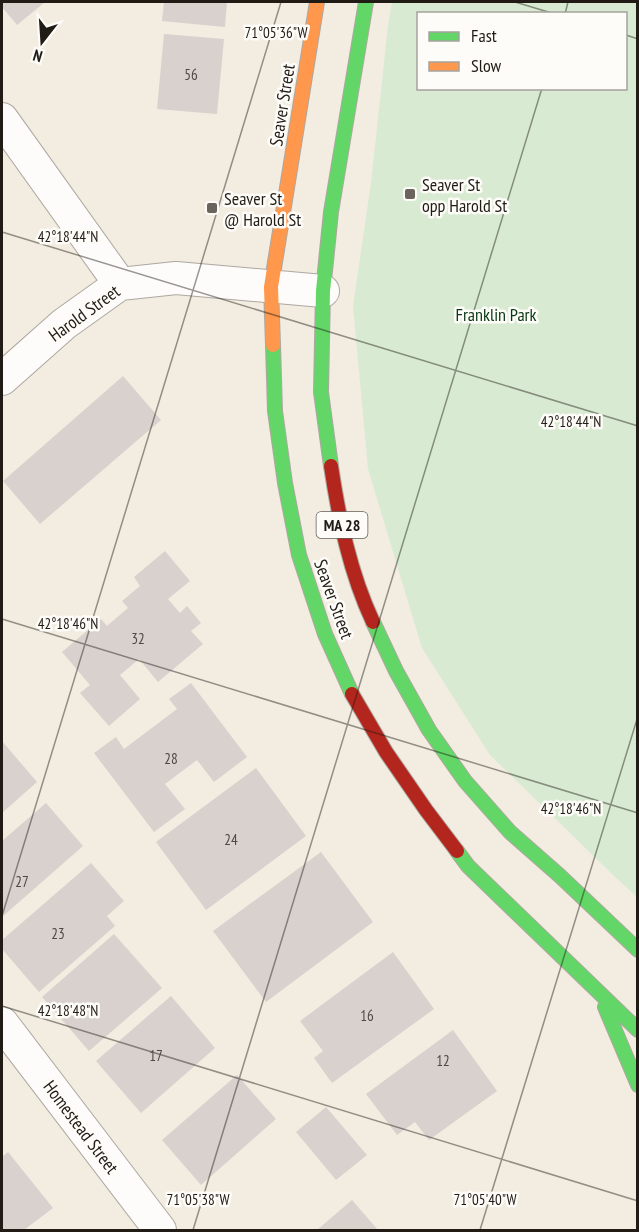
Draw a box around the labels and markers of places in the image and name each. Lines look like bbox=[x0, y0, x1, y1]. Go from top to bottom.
place label: Seaver St opp Harold St bbox=[422, 173, 507, 217]
place label: Seaver St @ Harold St bbox=[224, 187, 301, 231]
marker: Seaver St opp Harold St bbox=[403, 187, 417, 201]
marker: Seaver St @ Harold St bbox=[205, 201, 219, 215]

